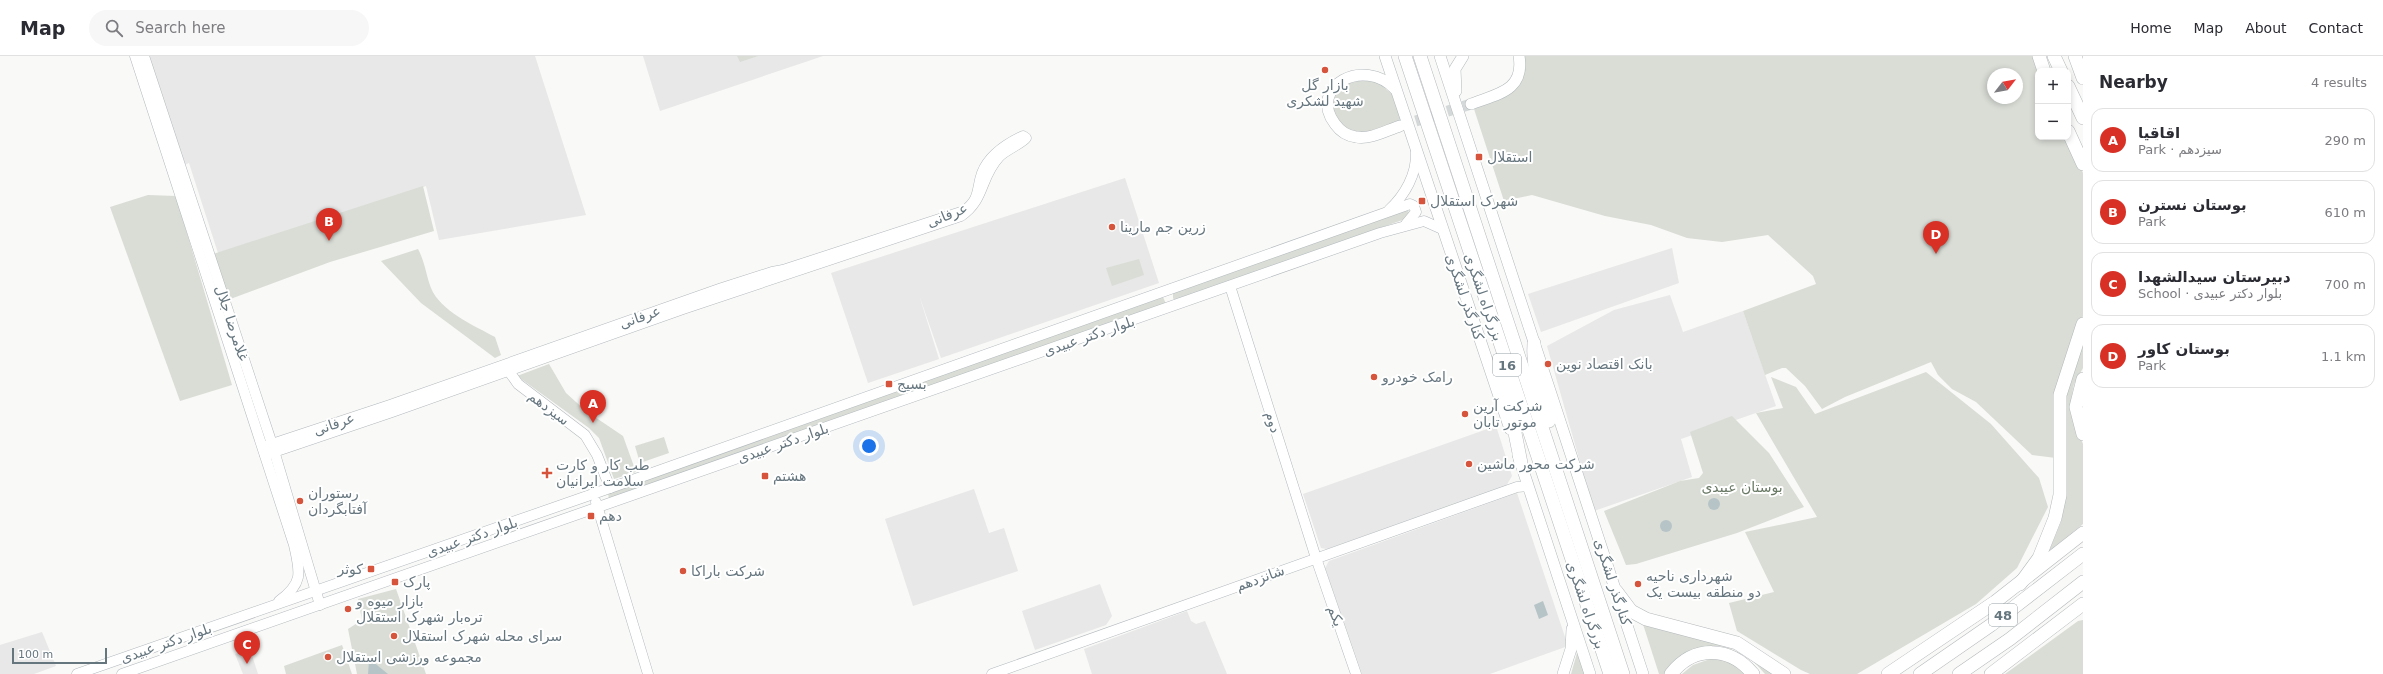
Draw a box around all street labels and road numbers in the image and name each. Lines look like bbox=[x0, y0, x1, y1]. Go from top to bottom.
street label: عرفانی bbox=[924, 200, 970, 231]
street label: بزرگراه لشگری bbox=[1461, 251, 1506, 343]
street label: کنارگذر لشگری bbox=[1442, 252, 1487, 343]
street label: غلامرضا جلال bbox=[211, 283, 252, 363]
street label: عرفانی bbox=[617, 302, 663, 332]
street label: بلوار دکتر عبیدی bbox=[1041, 313, 1137, 360]
road number: 16 bbox=[1493, 354, 1521, 376]
street label: سیزدهم bbox=[525, 388, 572, 429]
street label: عرفانی bbox=[311, 409, 357, 439]
street label: دوم bbox=[1261, 409, 1284, 435]
street label: بلوار دکتر عبیدی bbox=[735, 420, 831, 467]
street label: بلوار دکتر عبیدی bbox=[424, 514, 520, 561]
street label: کنارگذر لشگری bbox=[1590, 537, 1635, 628]
street label: بزرگراه لشگری bbox=[1563, 559, 1608, 651]
street label: شانزدهم bbox=[1234, 562, 1287, 595]
street label: یکم bbox=[1324, 603, 1347, 629]
road number: 48 bbox=[1989, 604, 2017, 626]
street label: بلوار دکتر عبیدی bbox=[118, 620, 214, 667]

